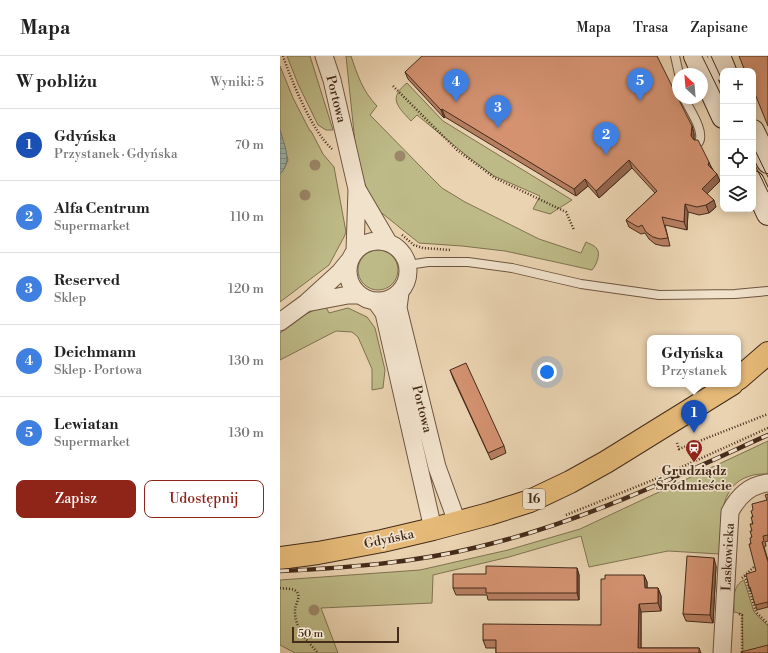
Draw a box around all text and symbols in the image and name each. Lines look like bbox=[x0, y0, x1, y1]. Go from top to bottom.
text: Mapa bbox=[20, 16, 70, 40]
text: Mapa bbox=[576, 19, 611, 37]
text: Trasa bbox=[633, 19, 668, 37]
text: Zapisane bbox=[690, 19, 748, 37]
pin: 5 bbox=[627, 68, 653, 101]
north arrow bbox=[672, 68, 708, 104]
map controls bbox=[720, 68, 756, 212]
button: + bbox=[720, 68, 756, 104]
pin: 4 bbox=[443, 69, 469, 102]
text: W pobliżu bbox=[16, 71, 97, 93]
text: Wyniki: 5 bbox=[210, 74, 264, 90]
street label: Portowa bbox=[322, 74, 350, 125]
pin: 3 bbox=[485, 95, 511, 128]
button: − bbox=[720, 104, 756, 140]
pin: 2 bbox=[593, 122, 619, 155]
text: Gdyńska bbox=[54, 127, 116, 146]
text: 1 bbox=[26, 137, 32, 153]
text: 70 m bbox=[235, 137, 264, 153]
button: locate bbox=[720, 140, 756, 176]
text: Przystanek · Gdyńska bbox=[54, 146, 178, 162]
button: layers bbox=[720, 176, 756, 212]
text: Alfa Centrum bbox=[54, 199, 150, 218]
text: 2 bbox=[25, 209, 33, 225]
text: 110 m bbox=[230, 209, 264, 225]
text: Supermarket bbox=[54, 218, 130, 234]
text: Reserved bbox=[54, 271, 120, 290]
text: 3 bbox=[25, 281, 33, 297]
text: 120 m bbox=[228, 281, 264, 297]
text: Sklep bbox=[54, 290, 86, 306]
popup bbox=[647, 335, 741, 387]
text: Deichmann bbox=[54, 343, 136, 362]
text: Gdyńska bbox=[661, 344, 723, 363]
text: 4 bbox=[25, 353, 33, 369]
text: 130 m bbox=[229, 353, 264, 369]
text: Sklep · Portowa bbox=[54, 362, 142, 378]
your location bbox=[537, 362, 557, 382]
text: Przystanek bbox=[661, 363, 727, 379]
street label: Portowa bbox=[408, 384, 436, 435]
pin: 1 bbox=[681, 400, 707, 433]
text: Lewiatan bbox=[54, 415, 119, 434]
text: 5 bbox=[25, 425, 33, 441]
text: 130 m bbox=[229, 425, 264, 441]
text: Supermarket bbox=[54, 434, 130, 450]
station icon: Grudziądz Śródmieście bbox=[684, 438, 704, 463]
place label: Grudziądz Śródmieście bbox=[656, 463, 732, 494]
button: Zapisz bbox=[16, 480, 136, 518]
button: Udostępnij bbox=[144, 480, 264, 518]
road number: 16 bbox=[523, 489, 545, 509]
street label: Laskowicka bbox=[718, 522, 738, 591]
street label: Gdyńska bbox=[363, 526, 416, 552]
scale bar bbox=[292, 625, 399, 644]
text: 50 m bbox=[298, 627, 323, 641]

